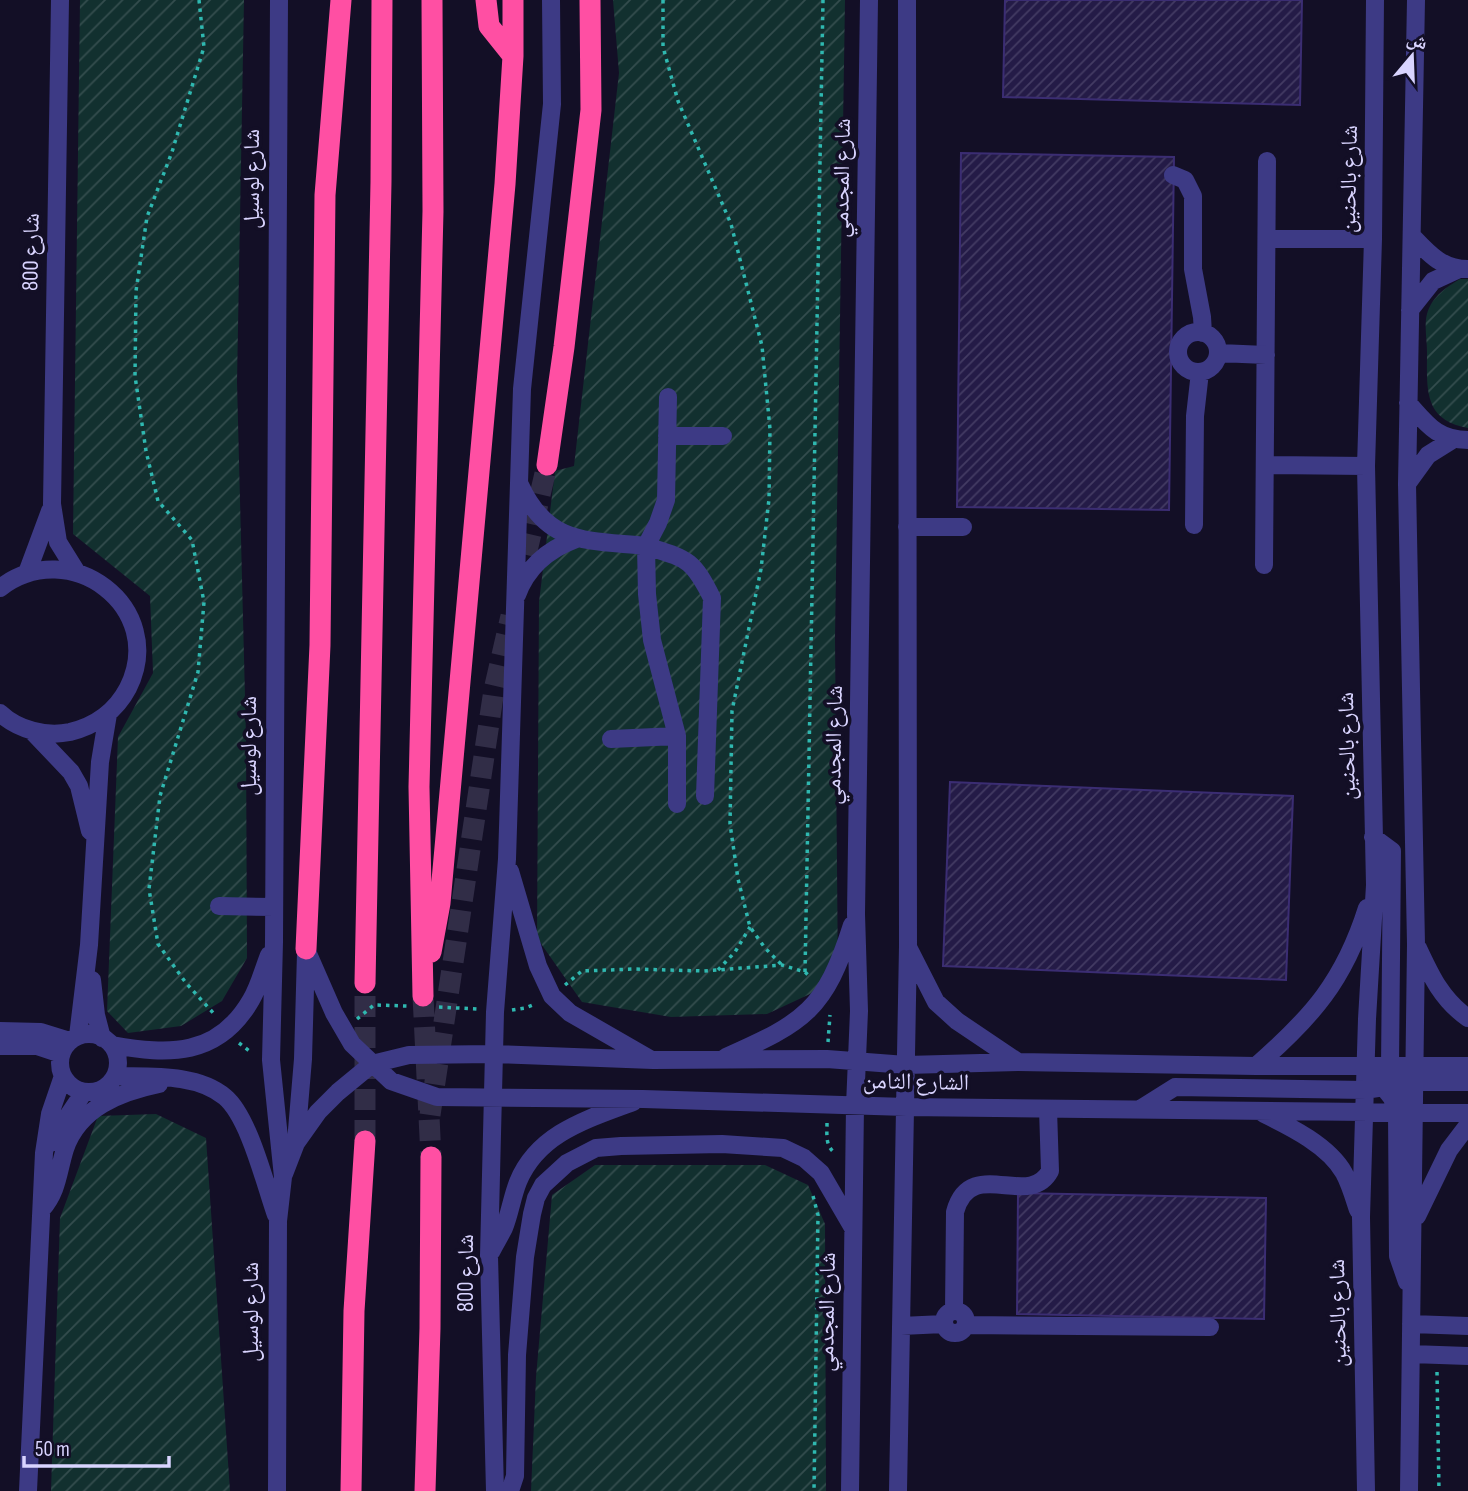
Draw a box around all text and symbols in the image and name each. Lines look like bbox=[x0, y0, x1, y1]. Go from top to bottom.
north arrow bbox=[1377, 21, 1447, 91]
text: ش bbox=[1404, 27, 1430, 56]
street label: شارع المجدمي bbox=[827, 118, 861, 238]
street label: شارع بالحنين bbox=[1334, 125, 1364, 233]
street label: شارع لوسيل bbox=[238, 129, 266, 229]
street label: شارع 800 bbox=[16, 213, 46, 291]
street label: شارع المجدمي bbox=[819, 685, 853, 805]
street label: شارع بالحنين bbox=[1332, 692, 1362, 800]
street label: شارع لوسيل bbox=[235, 696, 263, 796]
street label: الشارع الثامن bbox=[863, 1067, 969, 1097]
street label: شارع 800 bbox=[452, 1234, 480, 1312]
street label: شارع المجدمي bbox=[812, 1252, 846, 1372]
street label: شارع بالحنين bbox=[1323, 1259, 1353, 1367]
street label: شارع لوسيل bbox=[237, 1262, 265, 1362]
scale bar bbox=[24, 1424, 170, 1468]
text: 50 m bbox=[35, 1437, 70, 1462]

